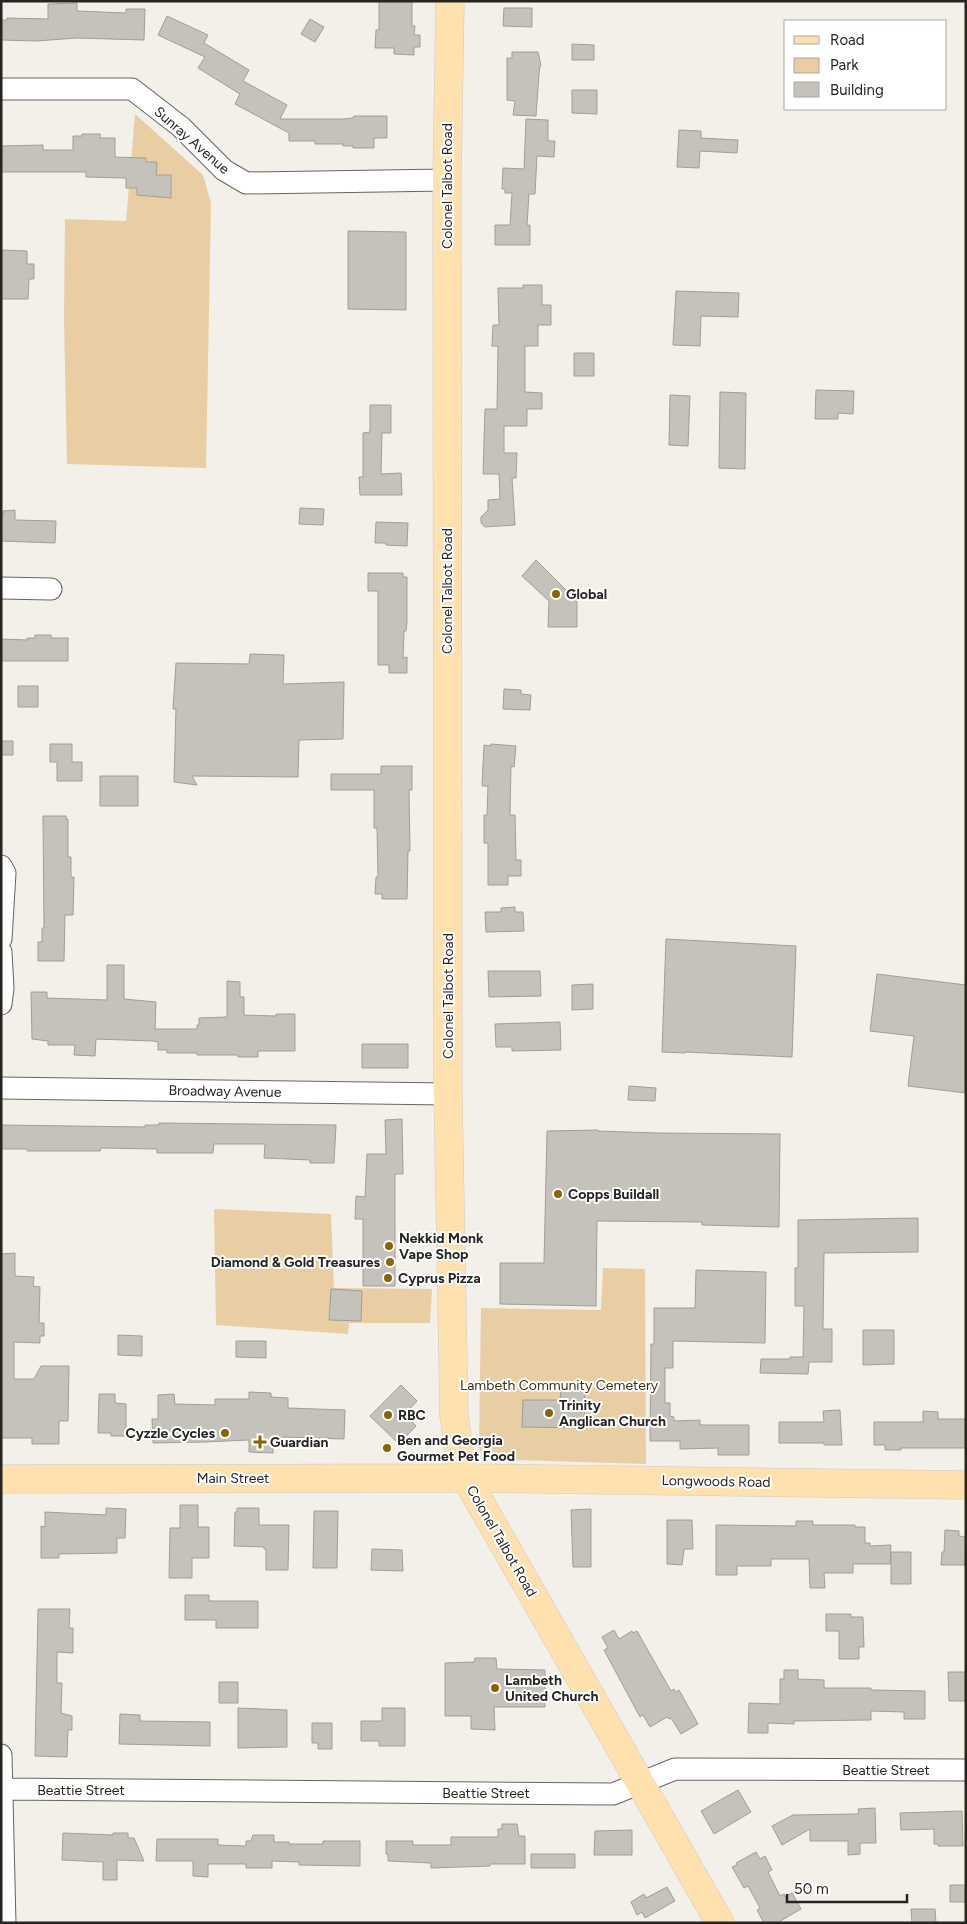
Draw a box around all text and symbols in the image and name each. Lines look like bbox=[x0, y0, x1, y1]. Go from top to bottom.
legend bbox=[784, 20, 947, 110]
text: Road bbox=[830, 31, 865, 49]
text: Park bbox=[830, 56, 859, 74]
text: Building bbox=[830, 81, 884, 99]
street label: Sunray Avenue bbox=[151, 103, 233, 178]
street label: Colonel Talbot Road bbox=[439, 123, 456, 249]
street label: Colonel Talbot Road bbox=[439, 528, 456, 654]
place label: Global bbox=[566, 586, 607, 603]
marker: Global bbox=[550, 588, 562, 600]
street label: Colonel Talbot Road bbox=[440, 933, 457, 1059]
street label: Broadway Avenue bbox=[168, 1082, 282, 1101]
place label: Copps Buildall bbox=[568, 1186, 659, 1203]
marker: Copps Buildall bbox=[552, 1188, 564, 1200]
place label: Nekkid Monk Vape Shop bbox=[399, 1230, 484, 1263]
marker: Nekkid Monk Vape Shop bbox=[383, 1240, 395, 1252]
place label: Diamond & Gold Treasures bbox=[211, 1254, 380, 1271]
marker: Diamond & Gold Treasures bbox=[384, 1256, 396, 1268]
place label: Cyprus Pizza bbox=[398, 1270, 481, 1287]
marker: Cyprus Pizza bbox=[382, 1272, 394, 1284]
park label: Lambeth Community Cemetery bbox=[460, 1377, 659, 1394]
place label: Trinity Anglican Church bbox=[559, 1397, 666, 1430]
place label: RBC bbox=[398, 1407, 426, 1424]
marker: Trinity Anglican Church bbox=[543, 1407, 555, 1419]
marker: RBC bbox=[382, 1409, 394, 1421]
place label: Cyzzle Cycles bbox=[126, 1425, 215, 1442]
marker: Cyzzle Cycles bbox=[219, 1427, 231, 1439]
place label: Ben and Georgia Gourmet Pet Food bbox=[397, 1432, 515, 1465]
place label: Guardian bbox=[270, 1434, 329, 1451]
marker: Guardian bbox=[254, 1436, 266, 1448]
marker: Ben and Georgia Gourmet Pet Food bbox=[381, 1442, 393, 1454]
street label: Main Street bbox=[197, 1470, 269, 1487]
street label: Longwoods Road bbox=[661, 1472, 771, 1491]
street label: Colonel Talbot Road bbox=[463, 1483, 540, 1600]
place label: Lambeth United Church bbox=[505, 1672, 598, 1705]
marker: Lambeth United Church bbox=[489, 1682, 501, 1694]
street label: Beattie Street bbox=[842, 1762, 930, 1779]
street label: Beattie Street bbox=[37, 1782, 125, 1799]
street label: Beattie Street bbox=[442, 1785, 530, 1802]
scale bar bbox=[787, 1872, 907, 1904]
text: 50 m bbox=[794, 1880, 829, 1898]

